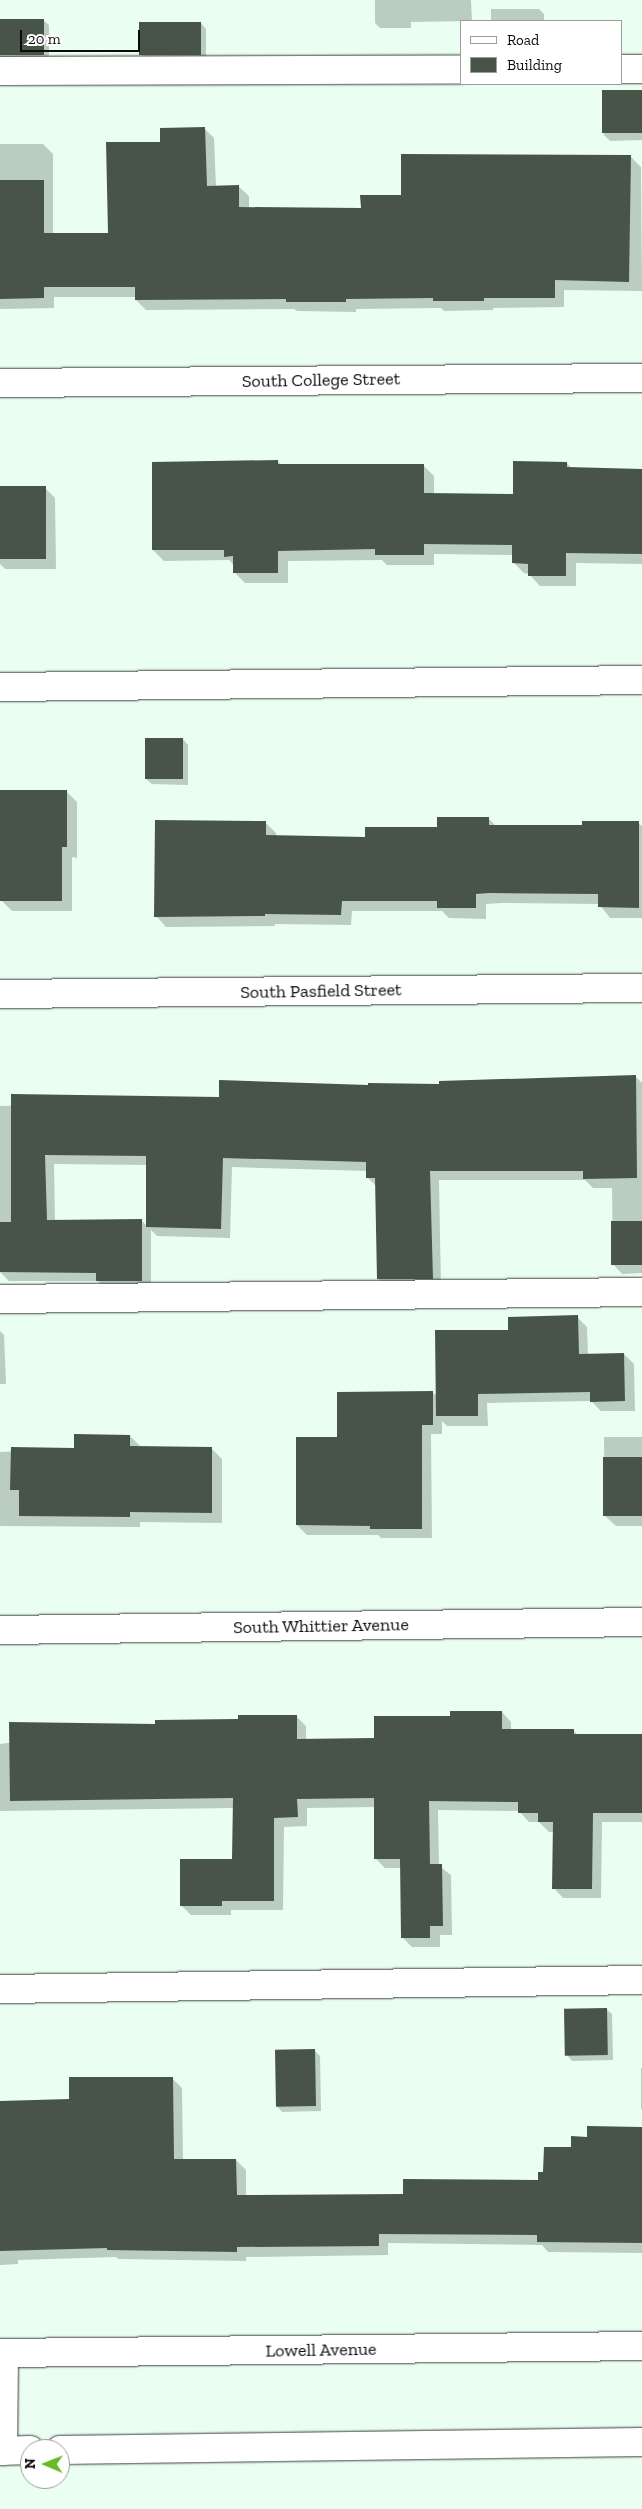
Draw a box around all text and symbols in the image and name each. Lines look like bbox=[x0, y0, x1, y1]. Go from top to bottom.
scale bar bbox=[22, 20, 142, 52]
legend bbox=[460, 20, 622, 85]
text: 20 m bbox=[28, 30, 61, 48]
text: Road bbox=[507, 31, 539, 49]
text: Building bbox=[507, 56, 562, 74]
street label: South College Street bbox=[242, 368, 400, 392]
street label: South Pasfield Street bbox=[240, 979, 402, 1003]
street label: South Whittier Avenue bbox=[232, 1614, 410, 1638]
street label: Lowell Avenue bbox=[265, 2338, 377, 2362]
north arrow bbox=[20, 2439, 70, 2489]
text: N bbox=[22, 2458, 39, 2469]

